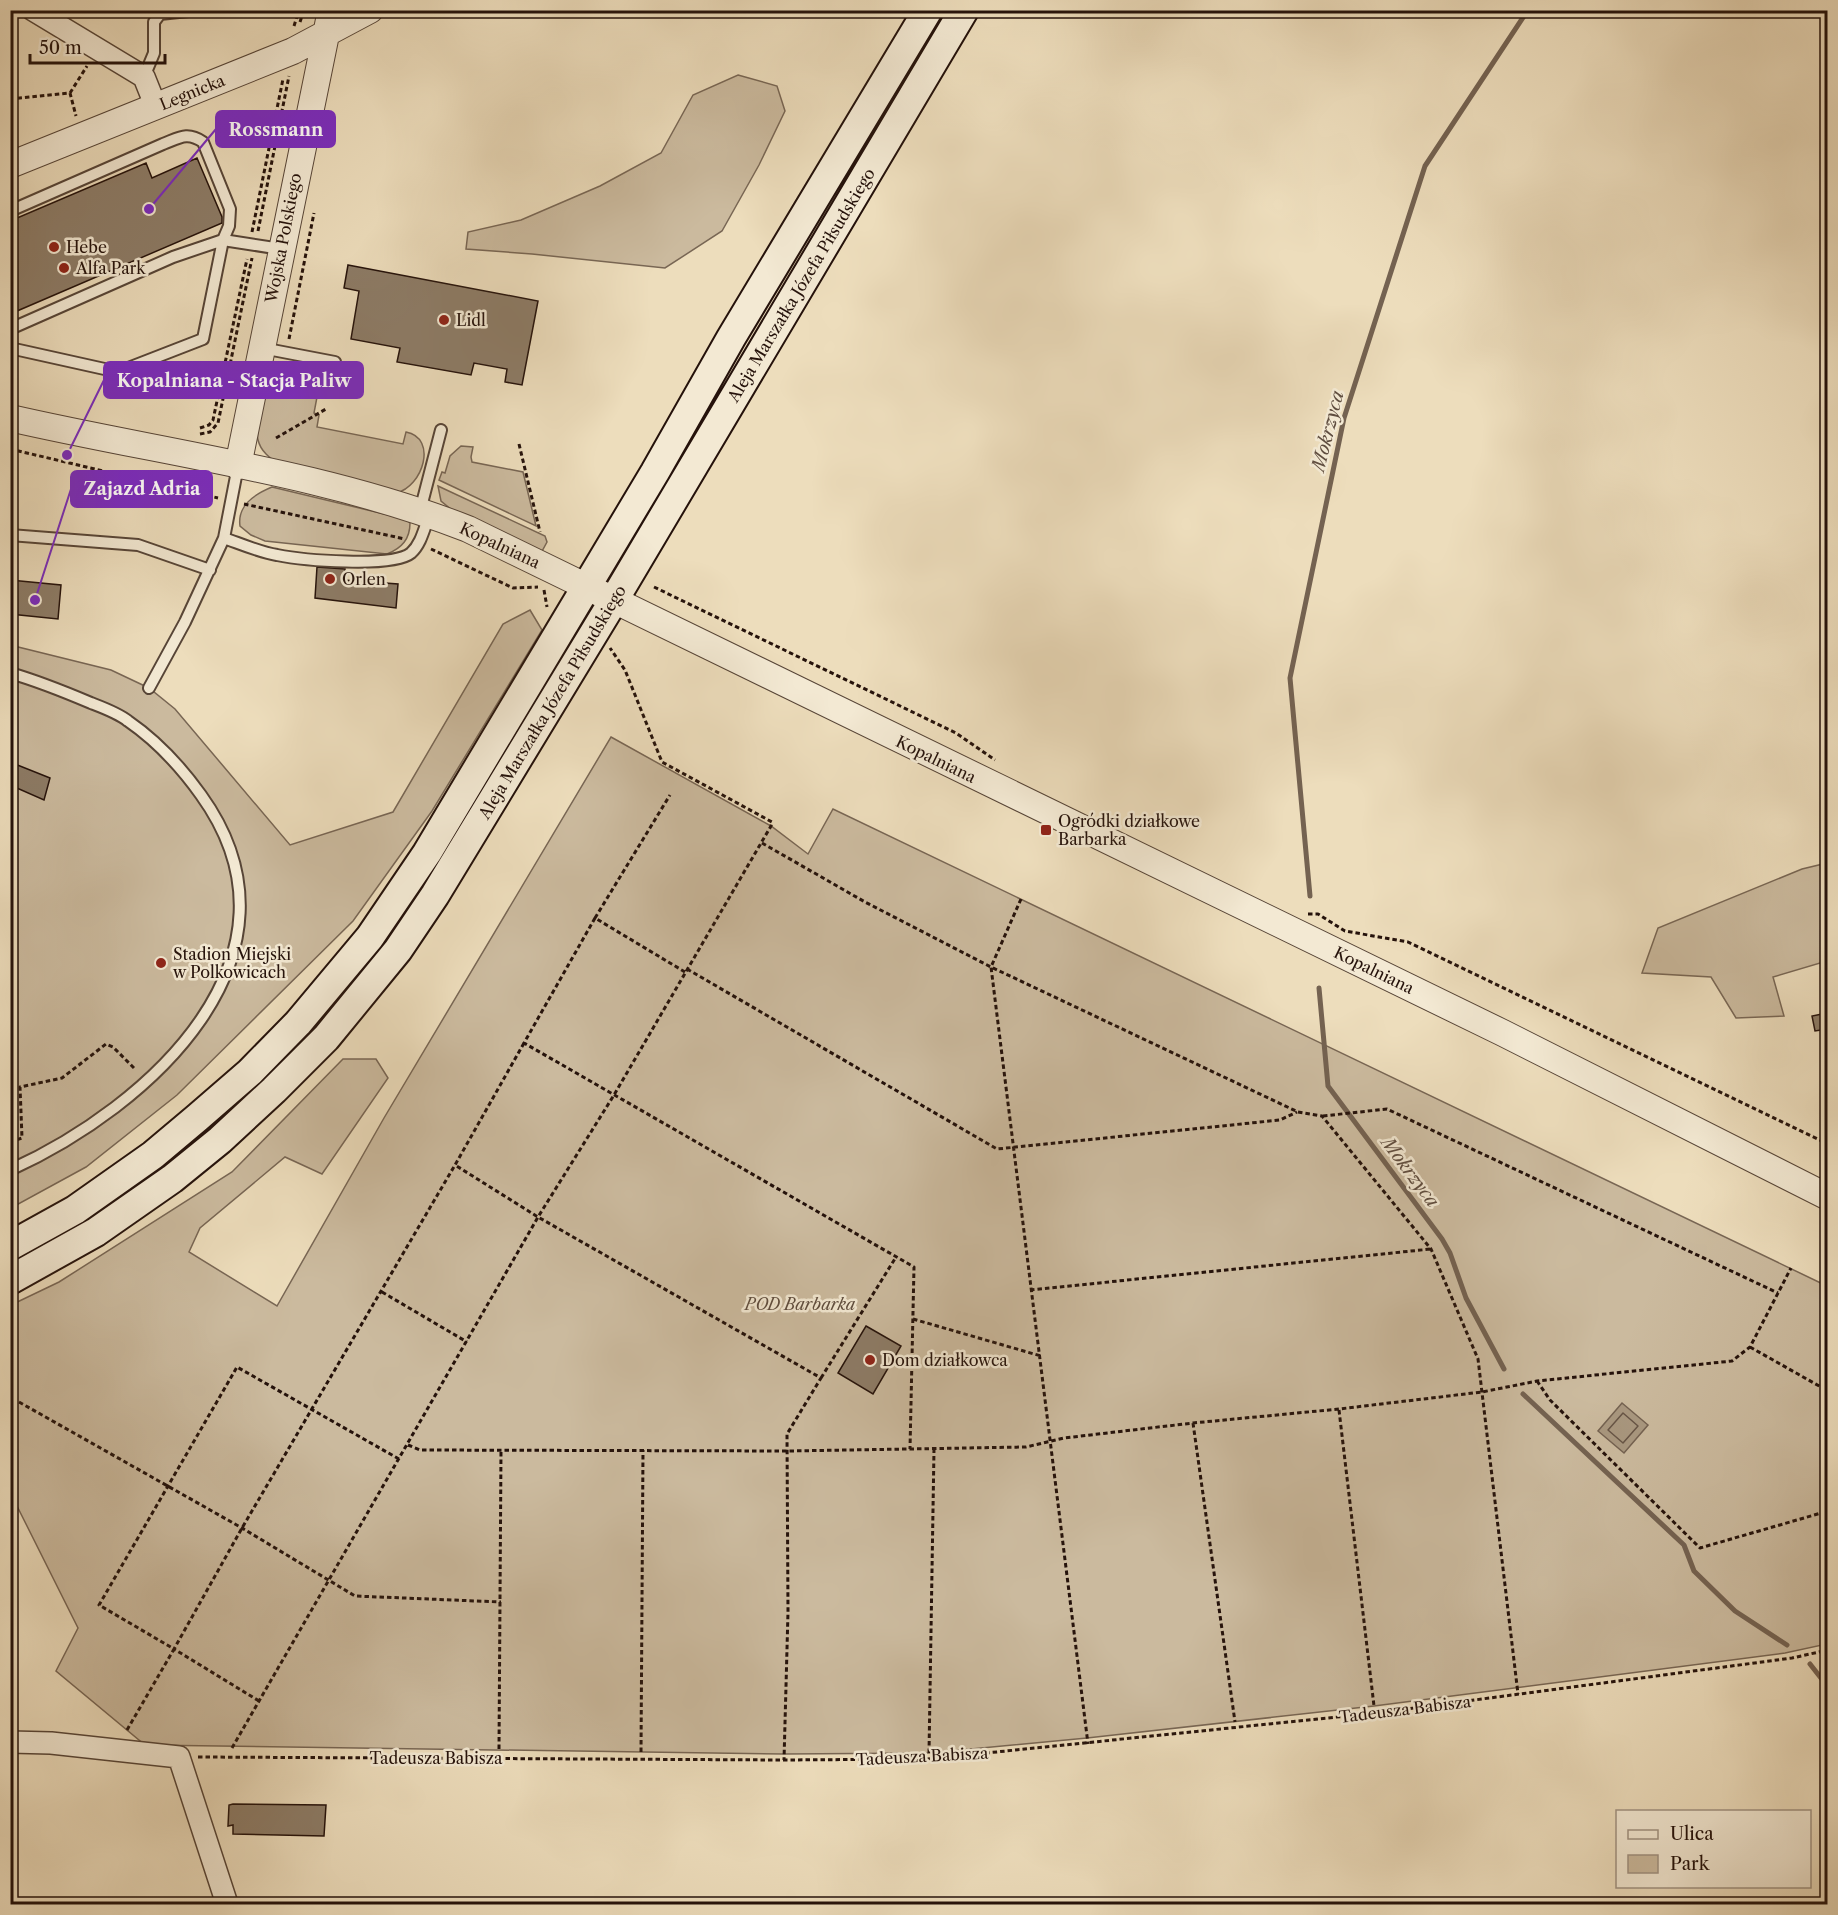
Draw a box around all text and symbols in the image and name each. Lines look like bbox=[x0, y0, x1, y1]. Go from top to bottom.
scale bar bbox=[30, 27, 165, 65]
text: 50 m bbox=[39, 37, 82, 59]
street label: Legnicka bbox=[156, 70, 228, 114]
callout: Rossmann bbox=[216, 111, 335, 147]
text: Rossmann bbox=[229, 119, 324, 141]
street label: Aleja Marszałka Józefa Piłsudskiego bbox=[722, 164, 879, 407]
street label: Wojska Polskiego bbox=[260, 171, 305, 306]
place label: Hebe bbox=[66, 237, 107, 257]
marker: Hebe bbox=[47, 240, 61, 254]
place label: Alfa Park bbox=[75, 258, 146, 278]
marker: Alfa Park bbox=[57, 261, 71, 275]
place label: Lidl bbox=[456, 310, 486, 330]
marker: Lidl bbox=[437, 313, 451, 327]
callout: Kopalniana - Stacja Paliw bbox=[104, 362, 363, 398]
text: Kopalniana - Stacja Paliw bbox=[117, 370, 352, 392]
water label: Mokrzyca bbox=[1307, 388, 1349, 476]
callout: Zajazd Adria bbox=[71, 471, 212, 507]
text: Zajazd Adria bbox=[84, 478, 201, 500]
street label: Kopalniana bbox=[457, 518, 544, 573]
place label: Orlen bbox=[342, 569, 386, 589]
marker: Orlen bbox=[323, 572, 337, 586]
street label: Aleja Marszałka Józefa Piłsudskiego bbox=[473, 581, 630, 824]
street label: Kopalniana bbox=[893, 731, 980, 787]
place label: Ogródki działkowe Barbarka bbox=[1058, 811, 1200, 849]
marker: Ogródki działkowe Barbarka bbox=[1039, 823, 1053, 837]
street label: Kopalniana bbox=[1331, 942, 1418, 998]
place label: Stadion Miejski w Polkowicach bbox=[172, 944, 291, 982]
marker: Stadion Miejski w Polkowicach bbox=[154, 956, 168, 970]
water label: Mokrzyca bbox=[1375, 1131, 1444, 1212]
park label: POD Barbarka bbox=[743, 1294, 856, 1314]
place label: Dom działkowca bbox=[882, 1350, 1008, 1370]
marker: Dom działkowca bbox=[863, 1353, 877, 1367]
street label: Tadeusza Babisza bbox=[1338, 1691, 1473, 1727]
street label: Tadeusza Babisza bbox=[855, 1743, 989, 1769]
street label: Tadeusza Babisza bbox=[370, 1748, 503, 1768]
legend bbox=[1616, 1810, 1811, 1888]
text: Ulica bbox=[1670, 1823, 1714, 1845]
text: Park bbox=[1670, 1853, 1711, 1875]

